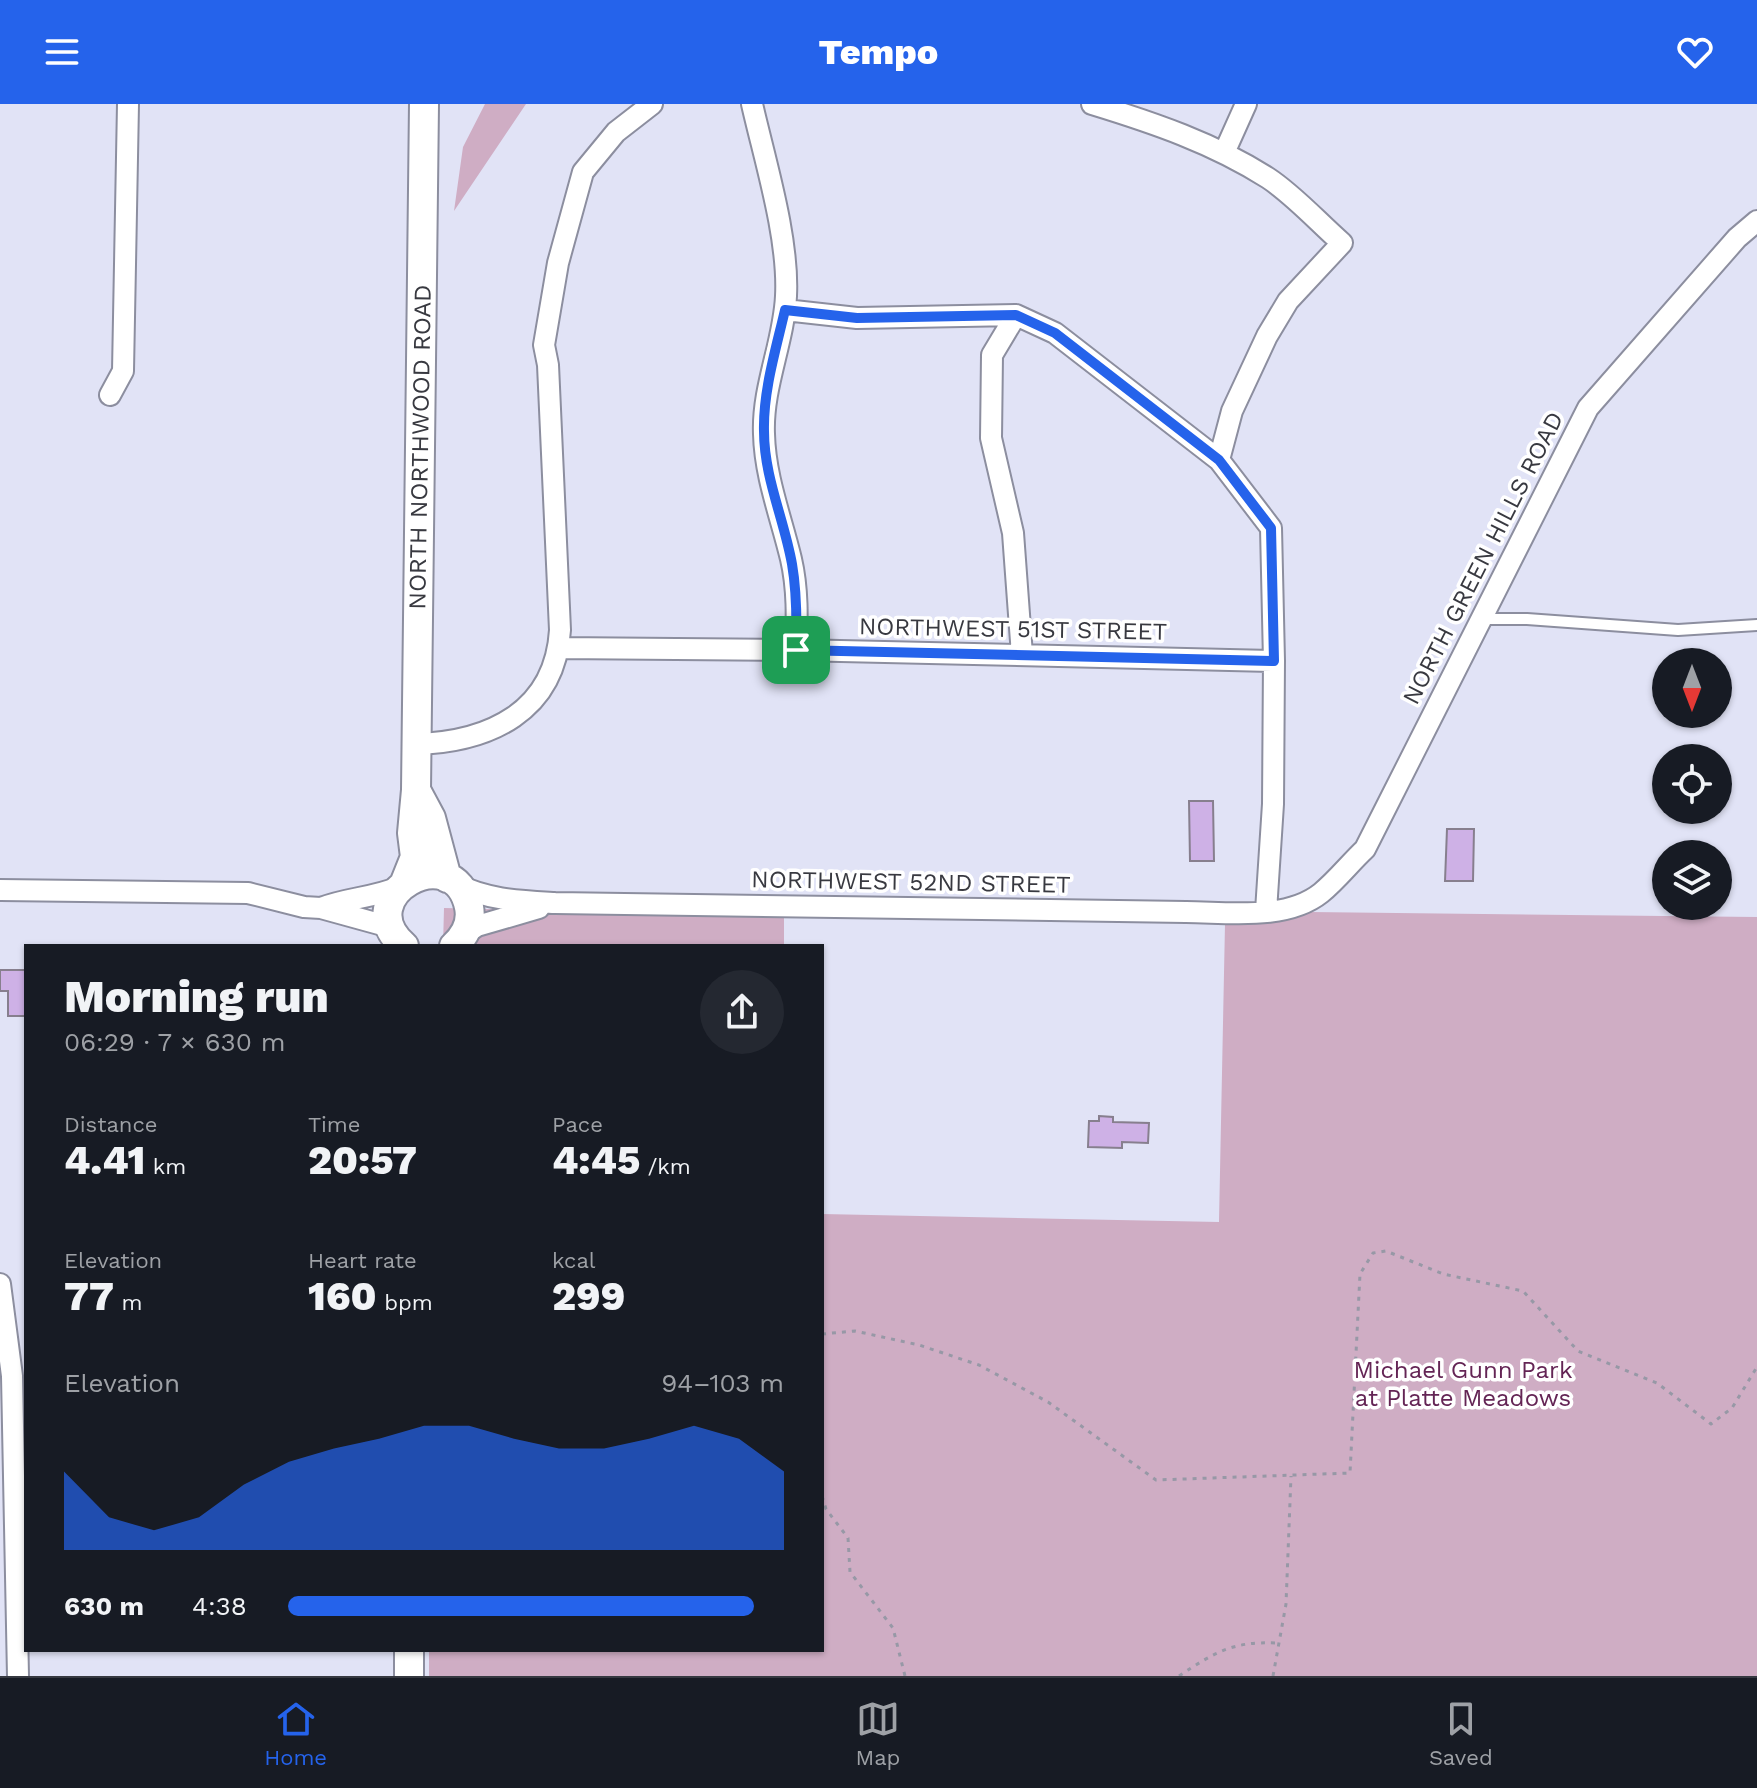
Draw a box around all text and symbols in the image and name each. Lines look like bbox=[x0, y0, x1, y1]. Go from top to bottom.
icon: menu bbox=[40, 30, 84, 74]
icon: heart bbox=[1673, 30, 1717, 74]
text: Tempo bbox=[819, 31, 938, 73]
street label: NORTH NORTHWOOD ROAD bbox=[403, 284, 437, 610]
street label: NORTH GREEN HILLS ROAD bbox=[1397, 407, 1569, 709]
street label: NORTHWEST 51ST STREET bbox=[859, 612, 1167, 646]
pin bbox=[762, 616, 830, 684]
icon: arrive bbox=[774, 628, 818, 672]
north arrow bbox=[1652, 648, 1732, 728]
map controls bbox=[1652, 648, 1732, 920]
button: locate bbox=[1652, 744, 1732, 824]
button: layers bbox=[1652, 840, 1732, 920]
street label: NORTHWEST 52ND STREET bbox=[751, 865, 1071, 899]
button: share bbox=[700, 970, 784, 1054]
text: Morning run bbox=[64, 971, 329, 1023]
text: 06:29 · 7 × 630 m bbox=[64, 1027, 285, 1057]
text: Distance bbox=[64, 1112, 158, 1137]
text: Time bbox=[308, 1112, 360, 1137]
text: Pace bbox=[552, 1112, 603, 1137]
text: 4.41 bbox=[64, 1137, 145, 1184]
text: 20:57 bbox=[308, 1137, 417, 1184]
text: 4:45 bbox=[552, 1137, 640, 1184]
text: km bbox=[145, 1154, 186, 1179]
text: /km bbox=[640, 1154, 691, 1179]
text: Elevation bbox=[64, 1248, 162, 1273]
text: Heart rate bbox=[308, 1248, 417, 1273]
text: kcal bbox=[552, 1248, 596, 1273]
text: 77 bbox=[64, 1273, 114, 1320]
text: 160 bbox=[308, 1273, 377, 1320]
text: 299 bbox=[552, 1273, 625, 1320]
text: m bbox=[114, 1290, 142, 1315]
text: bpm bbox=[377, 1290, 433, 1315]
park label: Michael Gunn Park at Platte Meadows bbox=[1354, 1356, 1573, 1412]
text: Elevation bbox=[64, 1368, 180, 1398]
text: 94–103 m bbox=[661, 1368, 784, 1398]
text: 630 m bbox=[64, 1591, 144, 1621]
text: 4:38 bbox=[192, 1591, 247, 1621]
tab: Home bbox=[264, 1697, 327, 1770]
tab: Map bbox=[856, 1697, 900, 1770]
tab: Saved bbox=[1429, 1697, 1493, 1770]

